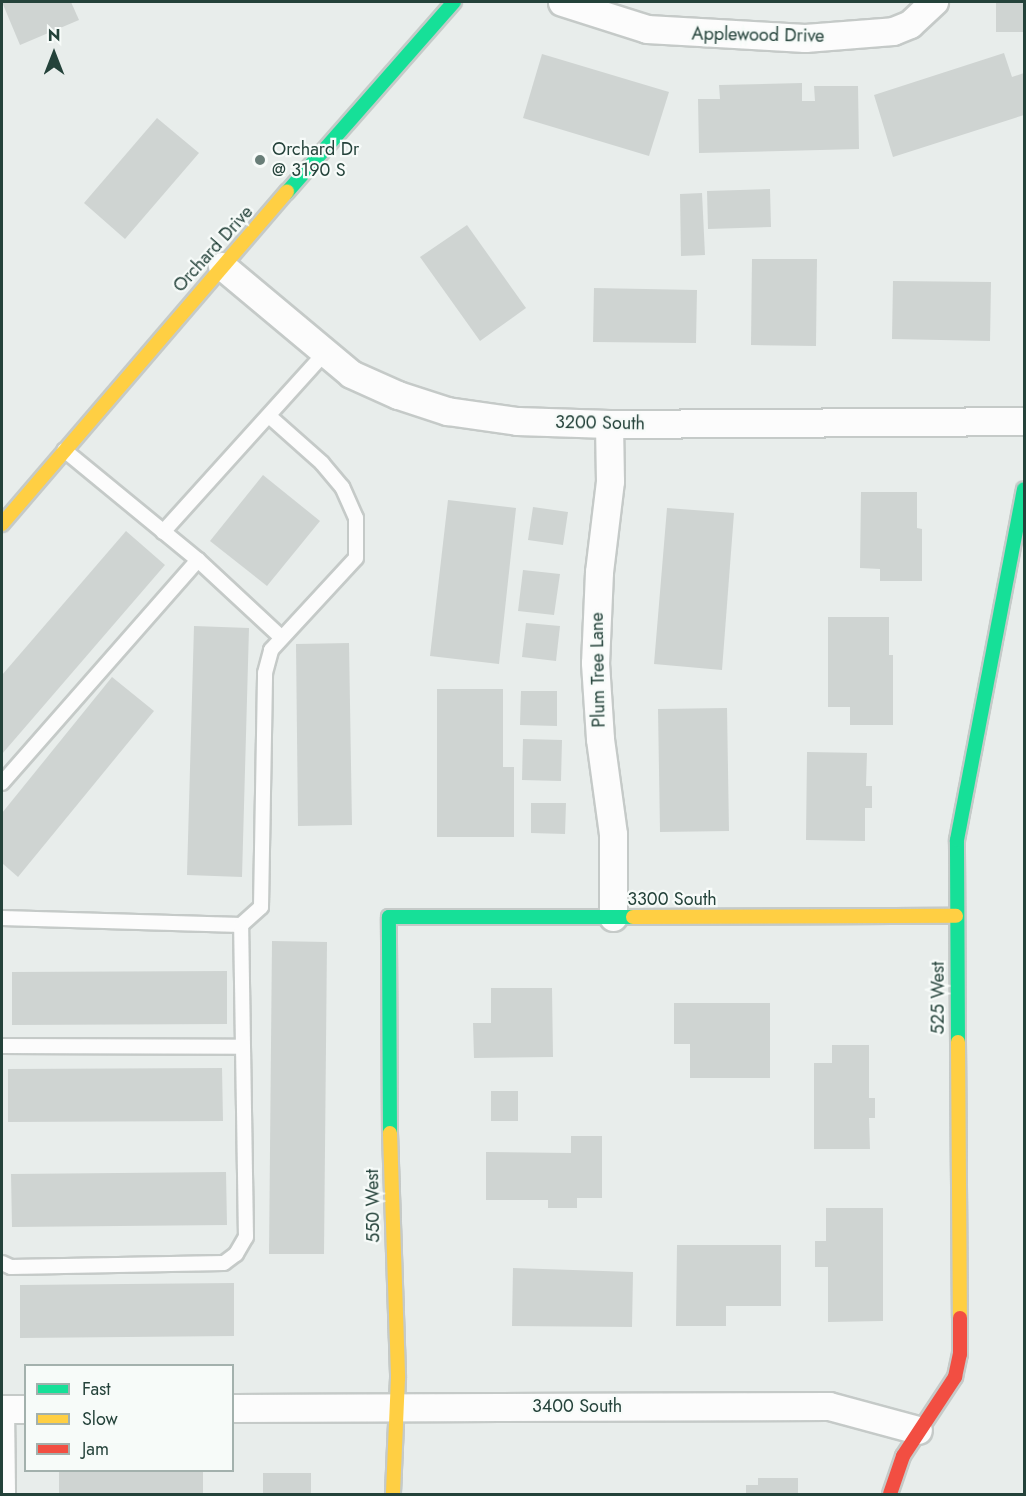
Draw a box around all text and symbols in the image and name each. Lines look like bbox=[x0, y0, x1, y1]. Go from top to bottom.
street label: Applewood Drive bbox=[691, 23, 825, 47]
north arrow bbox=[24, 24, 84, 84]
text: N bbox=[48, 24, 60, 47]
place label: Orchard Dr @ 3190 S bbox=[272, 139, 359, 182]
marker: Orchard Dr @ 3190 S bbox=[253, 153, 267, 167]
street label: Orchard Drive bbox=[169, 201, 257, 297]
street label: 3200 South bbox=[555, 411, 645, 435]
street label: Plum Tree Lane bbox=[586, 612, 610, 728]
street label: 3300 South bbox=[627, 888, 717, 910]
street label: 525 West bbox=[927, 961, 949, 1035]
street label: 550 West bbox=[362, 1169, 384, 1243]
legend bbox=[24, 1364, 234, 1472]
text: Fast bbox=[82, 1376, 111, 1402]
street label: 3400 South bbox=[532, 1395, 622, 1417]
text: Slow bbox=[82, 1406, 118, 1432]
text: Jam bbox=[82, 1436, 109, 1462]

